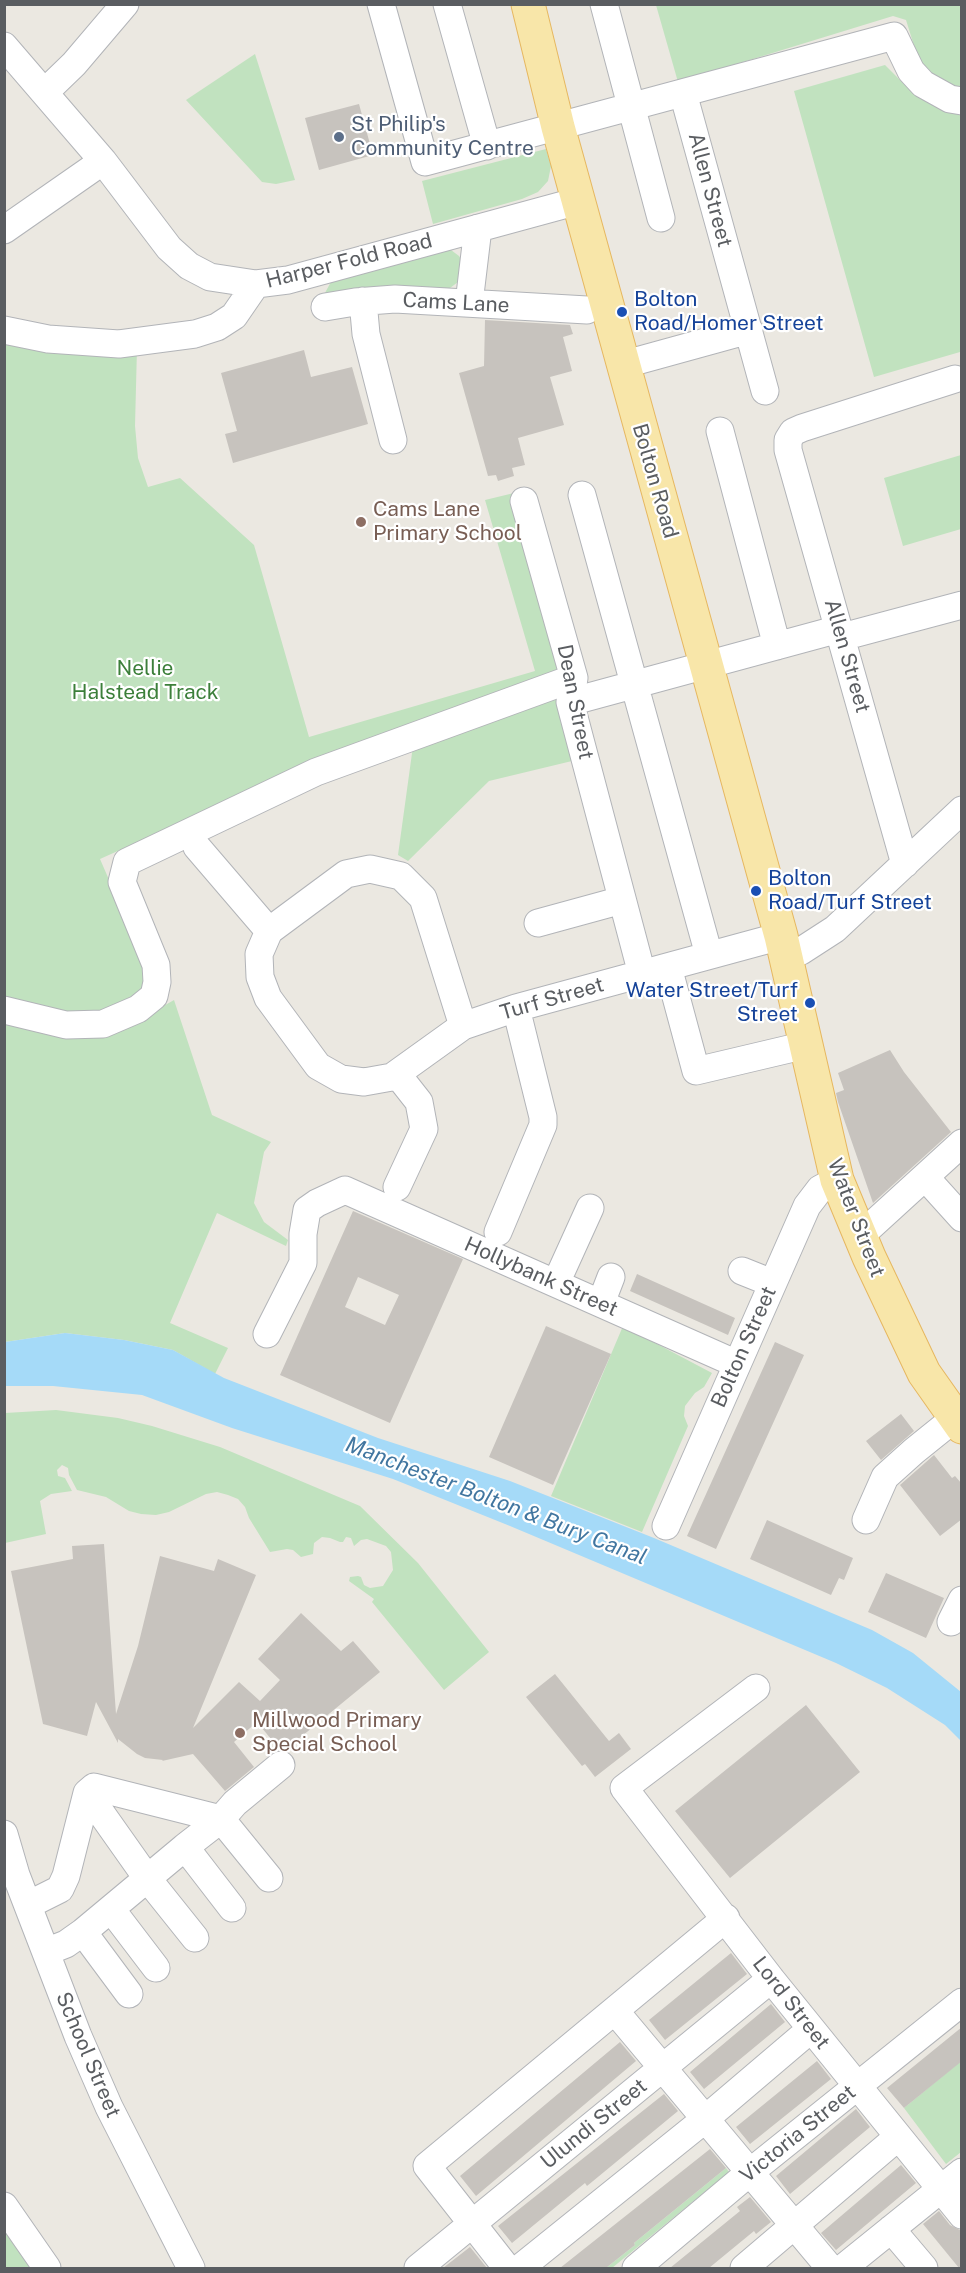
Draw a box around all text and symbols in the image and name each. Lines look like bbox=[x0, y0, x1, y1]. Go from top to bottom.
place label: St Philip's Community Centre bbox=[351, 112, 534, 162]
marker: St Philip's Community Centre bbox=[332, 130, 346, 144]
street label: Allen Street bbox=[683, 130, 737, 250]
street label: Harper Fold Road bbox=[263, 228, 435, 294]
place label: Bolton Road/Homer Street bbox=[634, 287, 824, 337]
street label: Cams Lane bbox=[402, 288, 510, 318]
marker: Bolton Road/Homer Street bbox=[615, 305, 629, 319]
street label: Bolton Road bbox=[627, 421, 683, 541]
place label: Cams Lane Primary School bbox=[373, 497, 522, 547]
marker: Cams Lane Primary School bbox=[354, 515, 368, 529]
street label: Allen Street bbox=[819, 596, 875, 716]
street label: Dean Street bbox=[552, 642, 598, 762]
park label: Nellie Halstead Track bbox=[71, 656, 219, 706]
place label: Bolton Road/Turf Street bbox=[768, 866, 932, 916]
marker: Bolton Road/Turf Street bbox=[749, 884, 763, 898]
street label: Turf Street bbox=[497, 972, 607, 1026]
place label: Water Street/Turf Street bbox=[626, 978, 798, 1028]
marker: Water Street/Turf Street bbox=[803, 996, 817, 1010]
street label: Water Street bbox=[822, 1155, 890, 1281]
street label: Hollybank Street bbox=[460, 1232, 622, 1322]
street label: Bolton Street bbox=[706, 1283, 782, 1411]
water label: Manchester Bolton & Bury Canal bbox=[342, 1431, 650, 1571]
place label: Millwood Primary Special School bbox=[252, 1708, 422, 1758]
marker: Millwood Primary Special School bbox=[233, 1726, 247, 1740]
street label: Lord Street bbox=[747, 1952, 835, 2054]
street label: School Street bbox=[50, 1988, 126, 2122]
street label: Ulundi Street bbox=[536, 2073, 652, 2175]
street label: Victoria Street bbox=[735, 2080, 861, 2188]

